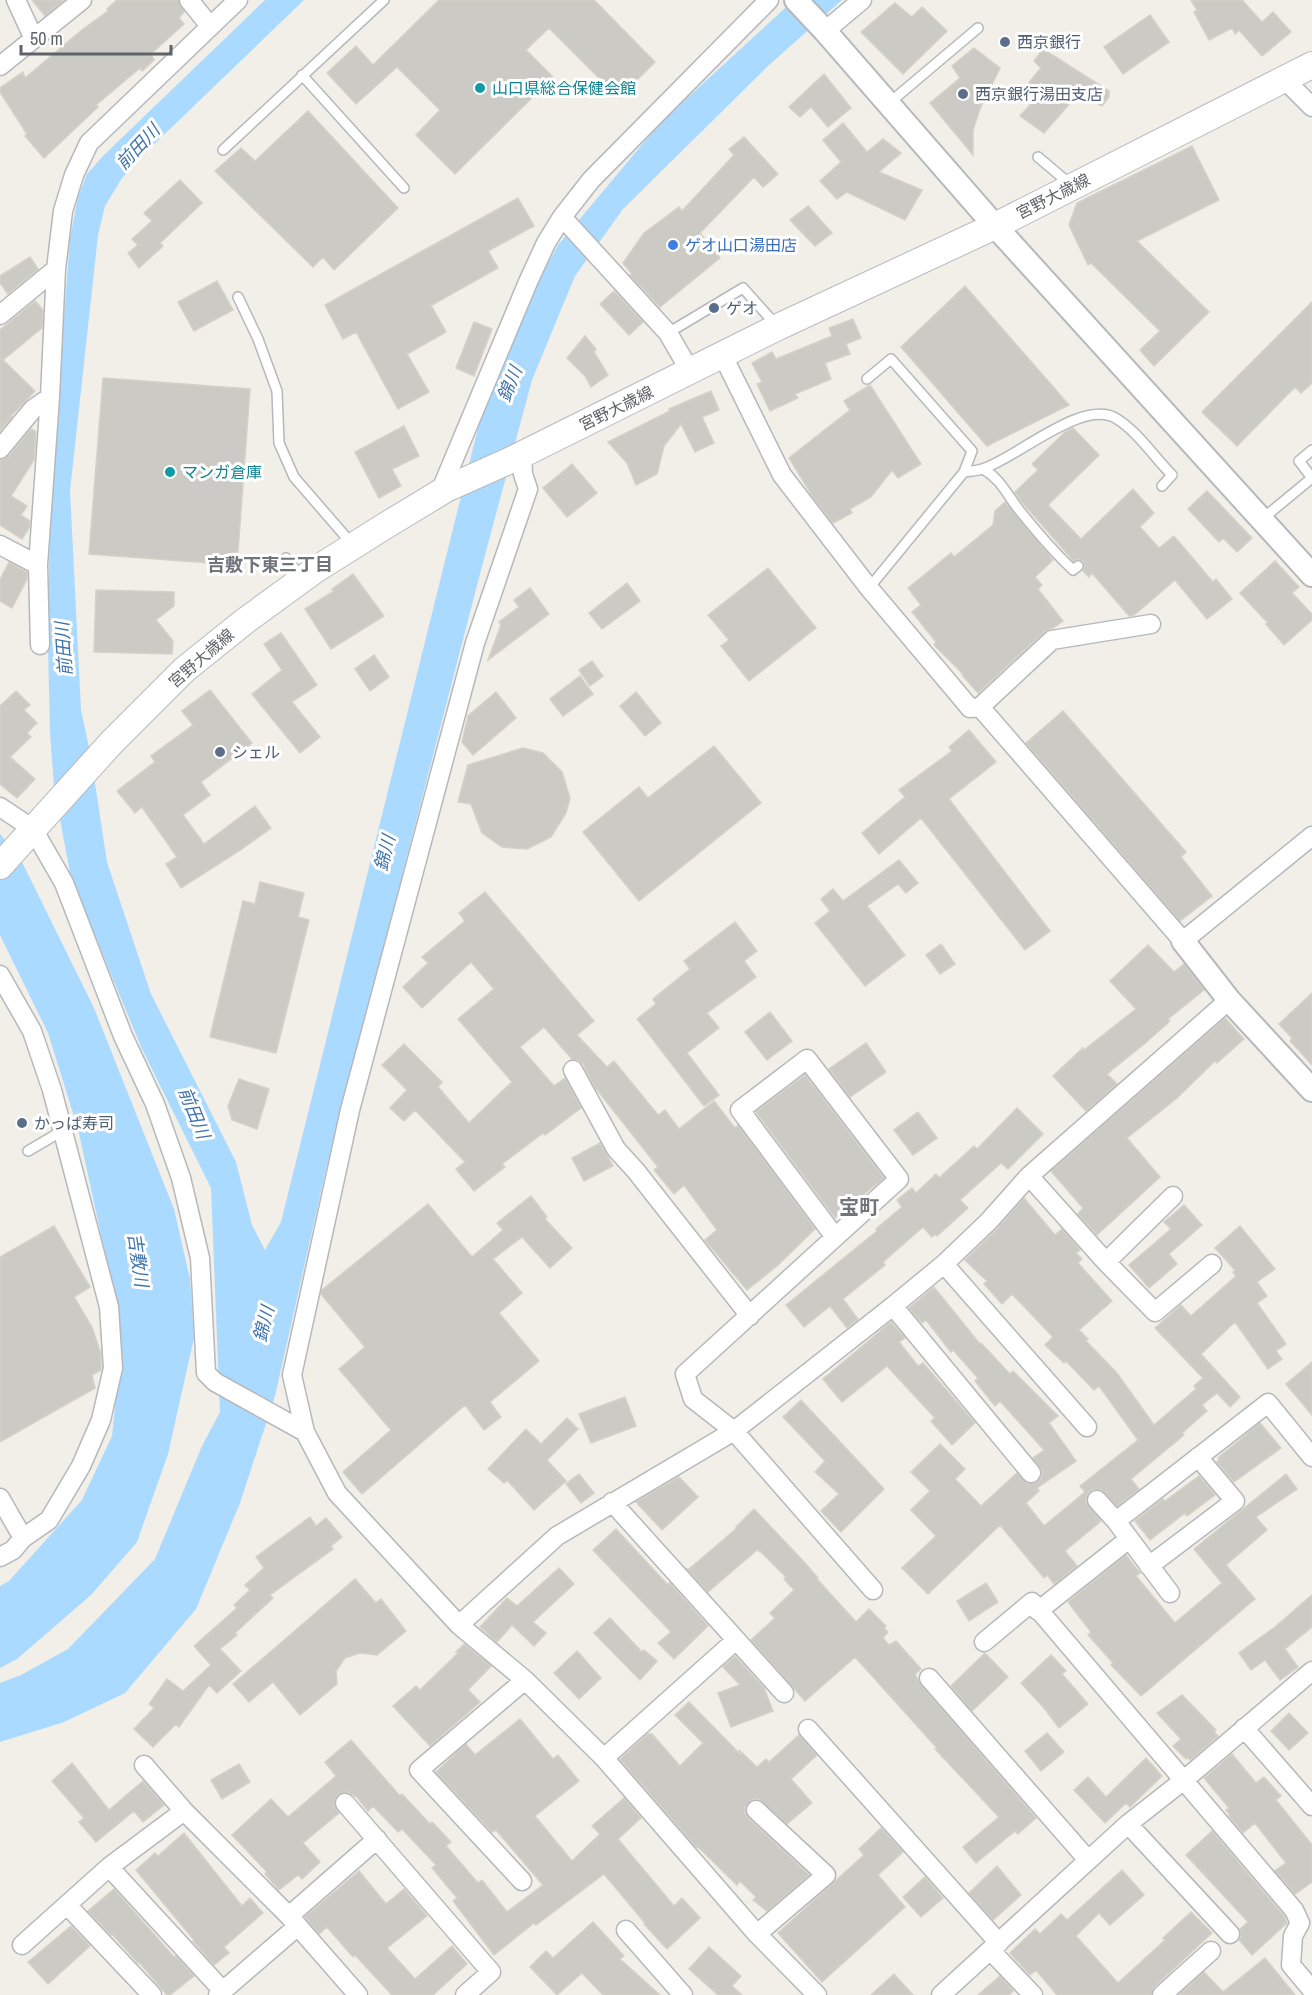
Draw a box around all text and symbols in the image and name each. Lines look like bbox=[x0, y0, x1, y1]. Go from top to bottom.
scale bar bbox=[21, 18, 171, 56]
text: 50 m bbox=[30, 26, 63, 51]
place label: 西京銀行 bbox=[1017, 31, 1081, 53]
marker: 西京銀行 bbox=[998, 35, 1012, 49]
place label: 山口県総合保健会館 bbox=[492, 77, 636, 99]
marker: 山口県総合保健会館 bbox=[473, 81, 487, 95]
place label: 西京銀行湯田支店 bbox=[975, 83, 1103, 105]
marker: 西京銀行湯田支店 bbox=[956, 87, 970, 101]
water label: 前田川 bbox=[110, 117, 167, 175]
street label: 宮野大歳線 bbox=[1012, 168, 1094, 224]
place label: ゲオ山口湯田店 bbox=[685, 234, 797, 256]
marker: ゲオ山口湯田店 bbox=[666, 238, 680, 252]
place label: ゲオ bbox=[726, 297, 758, 319]
marker: ゲオ bbox=[707, 301, 721, 315]
water label: 錦川 bbox=[491, 361, 529, 405]
street label: 宮野大歳線 bbox=[575, 381, 657, 435]
place label: マンガ倉庫 bbox=[182, 461, 262, 483]
marker: マンガ倉庫 bbox=[163, 465, 177, 479]
district label: 吉敷下東三丁目 bbox=[207, 552, 333, 577]
water label: 前田川 bbox=[49, 619, 78, 677]
street label: 宮野大歳線 bbox=[164, 623, 238, 693]
place label: シェル bbox=[232, 741, 280, 763]
marker: シェル bbox=[213, 745, 227, 759]
water label: 錦川 bbox=[368, 830, 401, 873]
water label: 前田川 bbox=[173, 1083, 217, 1144]
place label: かっぱ寿司 bbox=[34, 1112, 114, 1134]
marker: かっぱ寿司 bbox=[15, 1116, 29, 1130]
district label: 宝町 bbox=[839, 1193, 879, 1220]
water label: 吉敷川 bbox=[122, 1231, 155, 1290]
water label: 錦川 bbox=[247, 1301, 280, 1344]

